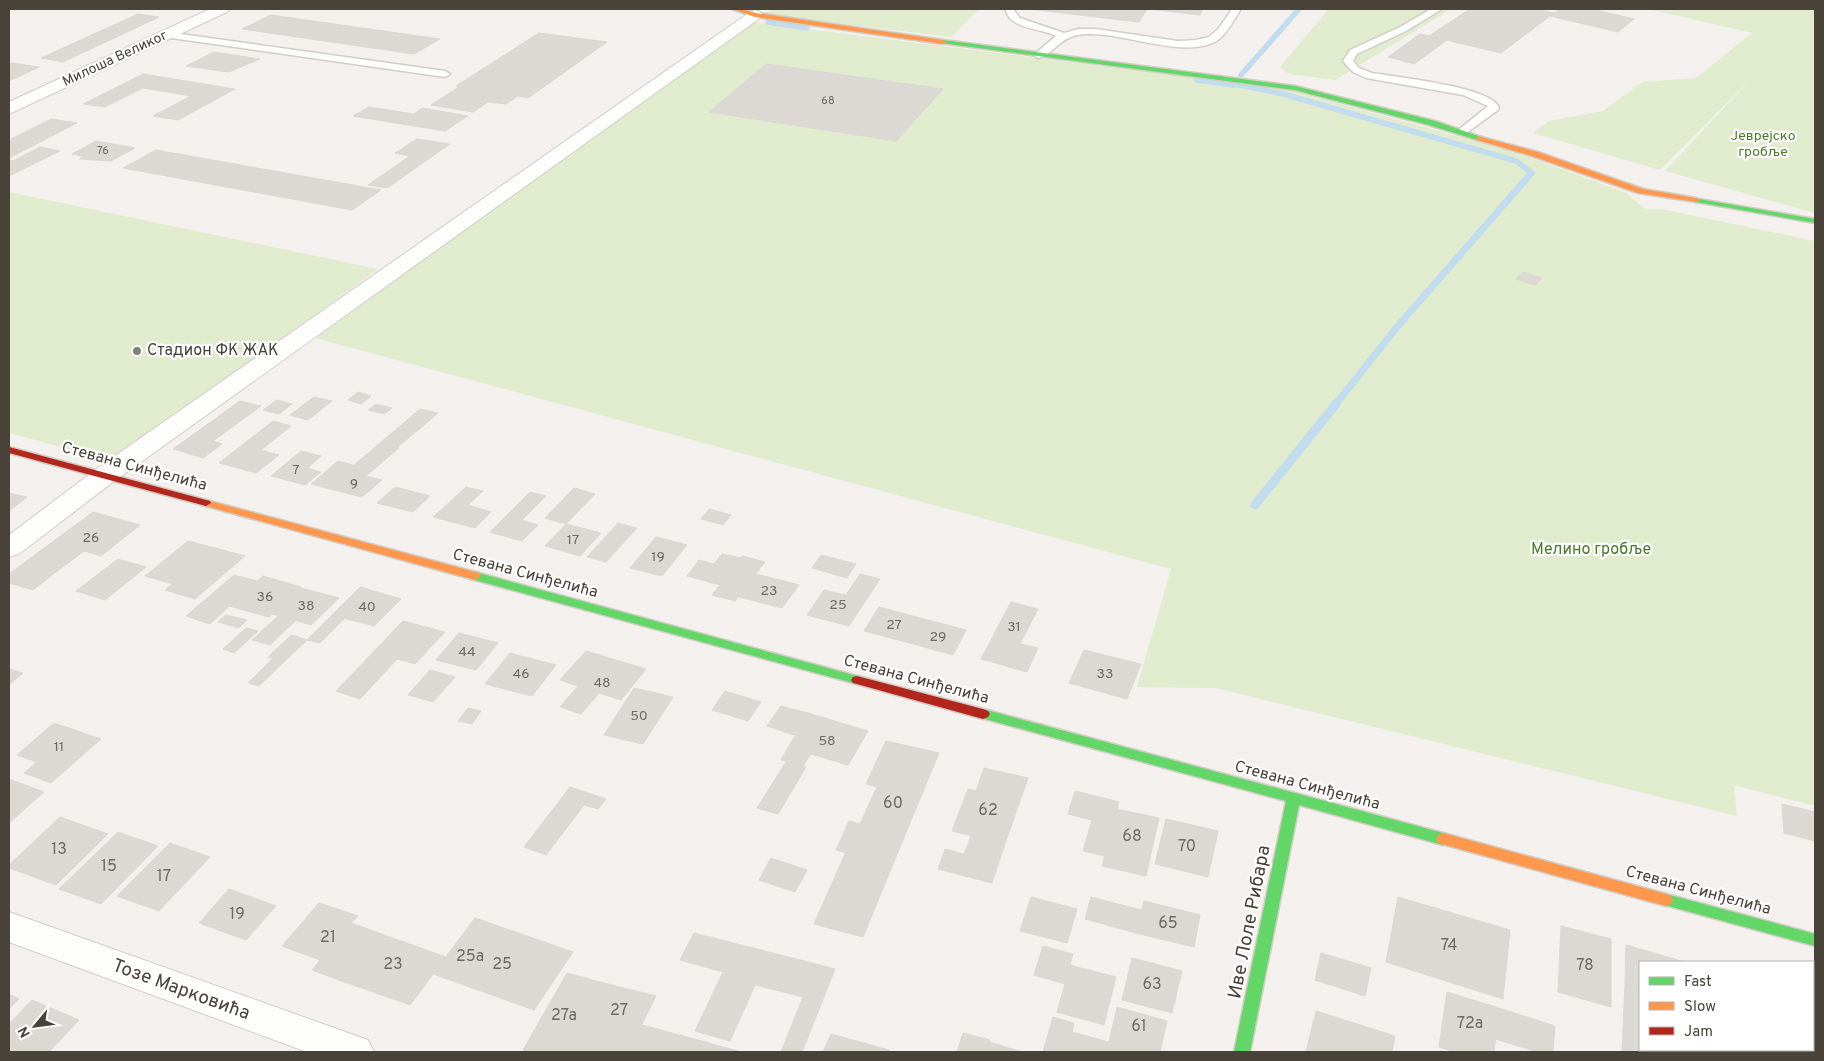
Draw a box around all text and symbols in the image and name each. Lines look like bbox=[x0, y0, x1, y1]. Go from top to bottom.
street label: Милоша Великог bbox=[60, 27, 170, 91]
house number: 68 bbox=[821, 94, 835, 108]
park label: Јеврејско гробље bbox=[1731, 128, 1796, 161]
house number: 76 bbox=[97, 144, 109, 158]
place label: Стадион ФК ЖАК bbox=[147, 341, 279, 361]
marker: Стадион ФК ЖАК bbox=[131, 345, 143, 357]
street label: Стевана Синђелића bbox=[59, 438, 209, 496]
house number: 7 bbox=[292, 462, 300, 479]
house number: 9 bbox=[350, 476, 358, 493]
house number: 26 bbox=[83, 530, 99, 547]
house number: 17 bbox=[567, 532, 579, 549]
park label: Мелино гробље bbox=[1531, 540, 1651, 560]
street label: Стевана Синђелића bbox=[450, 545, 600, 603]
house number: 19 bbox=[651, 549, 665, 566]
house number: 23 bbox=[761, 583, 778, 600]
house number: 36 bbox=[257, 589, 273, 606]
house number: 25 bbox=[829, 597, 847, 614]
house number: 38 bbox=[298, 598, 314, 615]
house number: 40 bbox=[358, 599, 376, 616]
house number: 27 bbox=[886, 617, 902, 634]
house number: 31 bbox=[1007, 619, 1021, 636]
house number: 29 bbox=[930, 629, 946, 646]
house number: 44 bbox=[458, 644, 476, 661]
street label: Стевана Синђелића bbox=[841, 651, 991, 709]
house number: 46 bbox=[512, 666, 530, 683]
house number: 33 bbox=[1097, 666, 1113, 683]
house number: 48 bbox=[593, 675, 611, 692]
house number: 50 bbox=[630, 708, 648, 725]
house number: 58 bbox=[818, 733, 836, 750]
house number: 11 bbox=[54, 739, 64, 756]
street label: Стевана Синђелића bbox=[1232, 757, 1382, 815]
house number: 60 bbox=[883, 794, 903, 814]
house number: 62 bbox=[978, 801, 998, 821]
house number: 68 bbox=[1122, 827, 1142, 847]
house number: 70 bbox=[1178, 837, 1196, 857]
house number: 13 bbox=[51, 840, 67, 860]
street label: Иве Лоле Рибара bbox=[1223, 843, 1277, 1001]
house number: 15 bbox=[101, 857, 117, 877]
street label: Стевана Синђелића bbox=[1623, 862, 1773, 920]
house number: 17 bbox=[157, 867, 171, 887]
house number: 19 bbox=[229, 905, 245, 925]
house number: 65 bbox=[1158, 914, 1178, 934]
house number: 21 bbox=[320, 928, 336, 948]
house number: 74 bbox=[1441, 936, 1457, 956]
house number: 25a bbox=[456, 947, 484, 967]
street label: Тозе Марковића bbox=[109, 954, 253, 1026]
house number: 23 bbox=[383, 955, 403, 975]
house number: 25 bbox=[492, 955, 512, 975]
house number: 78 bbox=[1576, 956, 1594, 976]
legend bbox=[1639, 961, 1814, 1051]
text: Fast bbox=[1684, 973, 1712, 992]
house number: 63 bbox=[1142, 975, 1162, 995]
text: Slow bbox=[1684, 998, 1716, 1017]
north arrow bbox=[10, 1001, 60, 1051]
house number: 27 bbox=[610, 1001, 628, 1021]
house number: 27a bbox=[551, 1006, 577, 1026]
house number: 72a bbox=[1457, 1014, 1483, 1034]
house number: 61 bbox=[1131, 1017, 1147, 1037]
text: N bbox=[15, 1023, 35, 1040]
text: Jam bbox=[1684, 1023, 1713, 1042]

